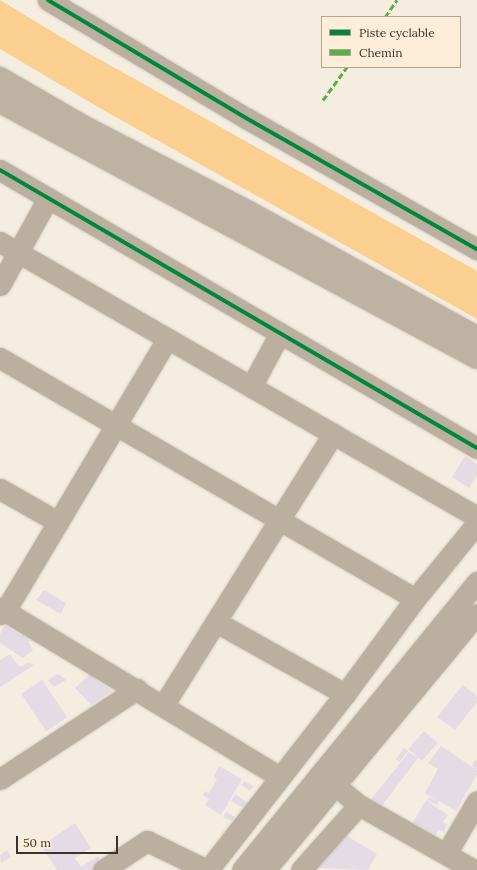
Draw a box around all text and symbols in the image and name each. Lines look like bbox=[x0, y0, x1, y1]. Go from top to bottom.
legend bbox=[321, 16, 461, 68]
text: Piste cyclable bbox=[359, 25, 435, 40]
text: Chemin bbox=[359, 45, 402, 60]
scale bar bbox=[18, 828, 120, 854]
text: 50 m bbox=[23, 835, 51, 850]

